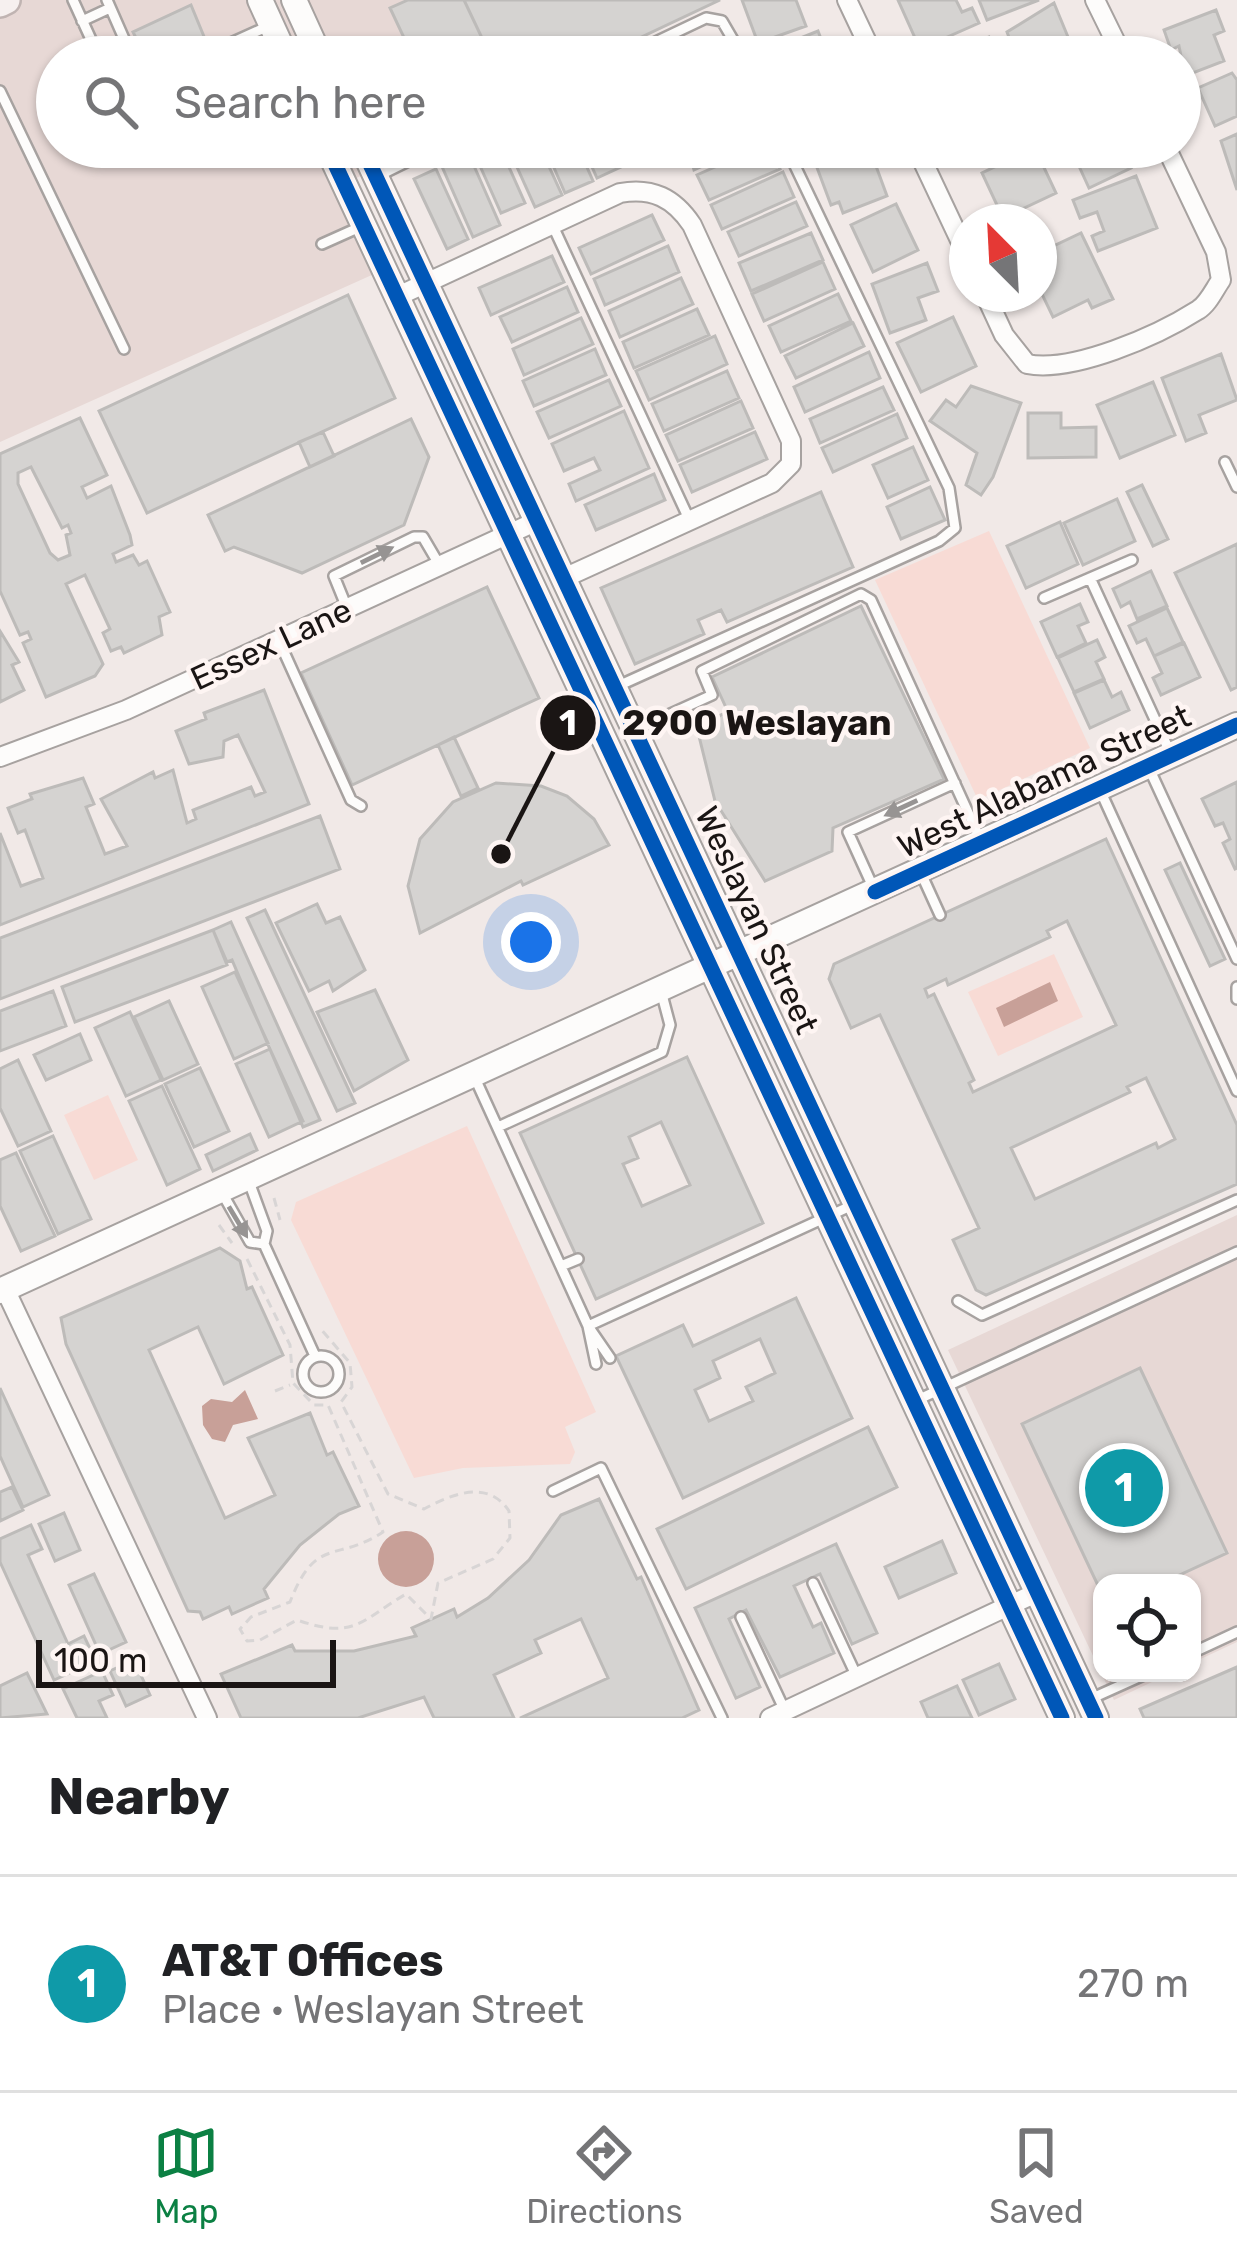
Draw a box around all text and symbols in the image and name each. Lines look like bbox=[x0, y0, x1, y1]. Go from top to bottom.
search box bbox=[36, 36, 1201, 168]
icon: search bbox=[78, 69, 144, 135]
text: Search here bbox=[174, 76, 426, 129]
north arrow bbox=[949, 204, 1057, 312]
one-way arrow bbox=[360, 545, 395, 565]
street label: Essex Lane bbox=[184, 590, 358, 698]
callout: 2900 Weslayan bbox=[538, 687, 916, 759]
street label: West Alabama Street bbox=[891, 696, 1197, 866]
text: 1 bbox=[559, 701, 577, 744]
text: 2900 Weslayan bbox=[622, 701, 892, 744]
one-way arrow bbox=[883, 798, 918, 818]
street label: Weslayan Street bbox=[687, 800, 827, 1040]
your location bbox=[501, 912, 561, 972]
one-way arrow bbox=[227, 1205, 248, 1239]
pin: 1 bbox=[1085, 1443, 1163, 1533]
map controls bbox=[1093, 1574, 1201, 1682]
button: locate bbox=[1093, 1574, 1201, 1682]
scale bar bbox=[36, 1634, 336, 1687]
text: 100 m bbox=[54, 1641, 147, 1680]
text: Nearby bbox=[48, 1766, 230, 1827]
text: AT&T Offices bbox=[162, 1934, 444, 1987]
text: 1 bbox=[77, 1961, 97, 2007]
text: 270 m bbox=[1077, 1961, 1189, 2007]
text: Place · Weslayan Street bbox=[162, 1987, 584, 2033]
tab: Map bbox=[153, 2120, 219, 2231]
tab: Directions bbox=[526, 2120, 683, 2231]
tab: Saved bbox=[989, 2120, 1084, 2231]

